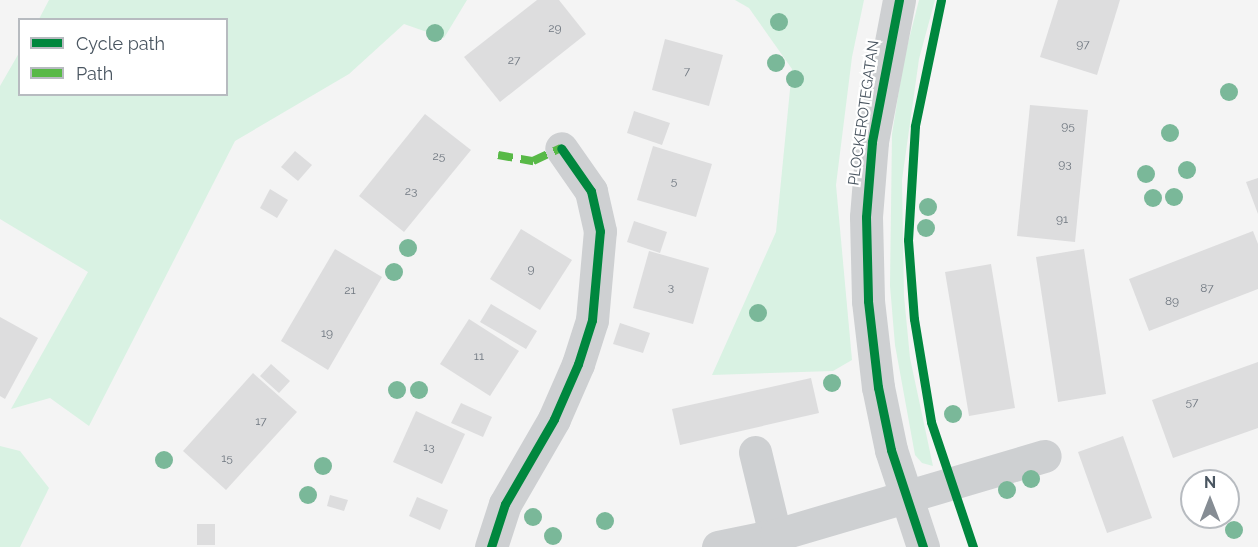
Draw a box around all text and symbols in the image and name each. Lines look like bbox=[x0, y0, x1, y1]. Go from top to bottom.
legend bbox=[18, 18, 228, 96]
house number: 29 bbox=[548, 22, 562, 36]
text: Cycle path bbox=[76, 33, 165, 54]
house number: 97 bbox=[1076, 38, 1090, 52]
street label: PLOCKEROTEGATAN bbox=[845, 39, 883, 187]
house number: 27 bbox=[508, 54, 520, 68]
text: Path bbox=[76, 63, 113, 84]
house number: 7 bbox=[684, 65, 690, 79]
house number: 95 bbox=[1061, 120, 1075, 134]
house number: 25 bbox=[433, 150, 445, 164]
house number: 93 bbox=[1058, 158, 1072, 172]
house number: 5 bbox=[671, 175, 677, 189]
house number: 23 bbox=[405, 185, 417, 199]
house number: 91 bbox=[1056, 213, 1068, 227]
house number: 9 bbox=[527, 263, 535, 277]
house number: 3 bbox=[668, 281, 674, 295]
house number: 87 bbox=[1200, 282, 1214, 296]
house number: 21 bbox=[344, 284, 356, 298]
house number: 89 bbox=[1165, 295, 1179, 309]
house number: 19 bbox=[321, 327, 333, 341]
house number: 11 bbox=[474, 350, 484, 364]
house number: 57 bbox=[1186, 396, 1198, 410]
house number: 17 bbox=[255, 415, 267, 429]
house number: 13 bbox=[423, 441, 435, 455]
house number: 15 bbox=[221, 452, 233, 466]
north arrow bbox=[1180, 469, 1240, 529]
text: N bbox=[1204, 473, 1216, 492]

